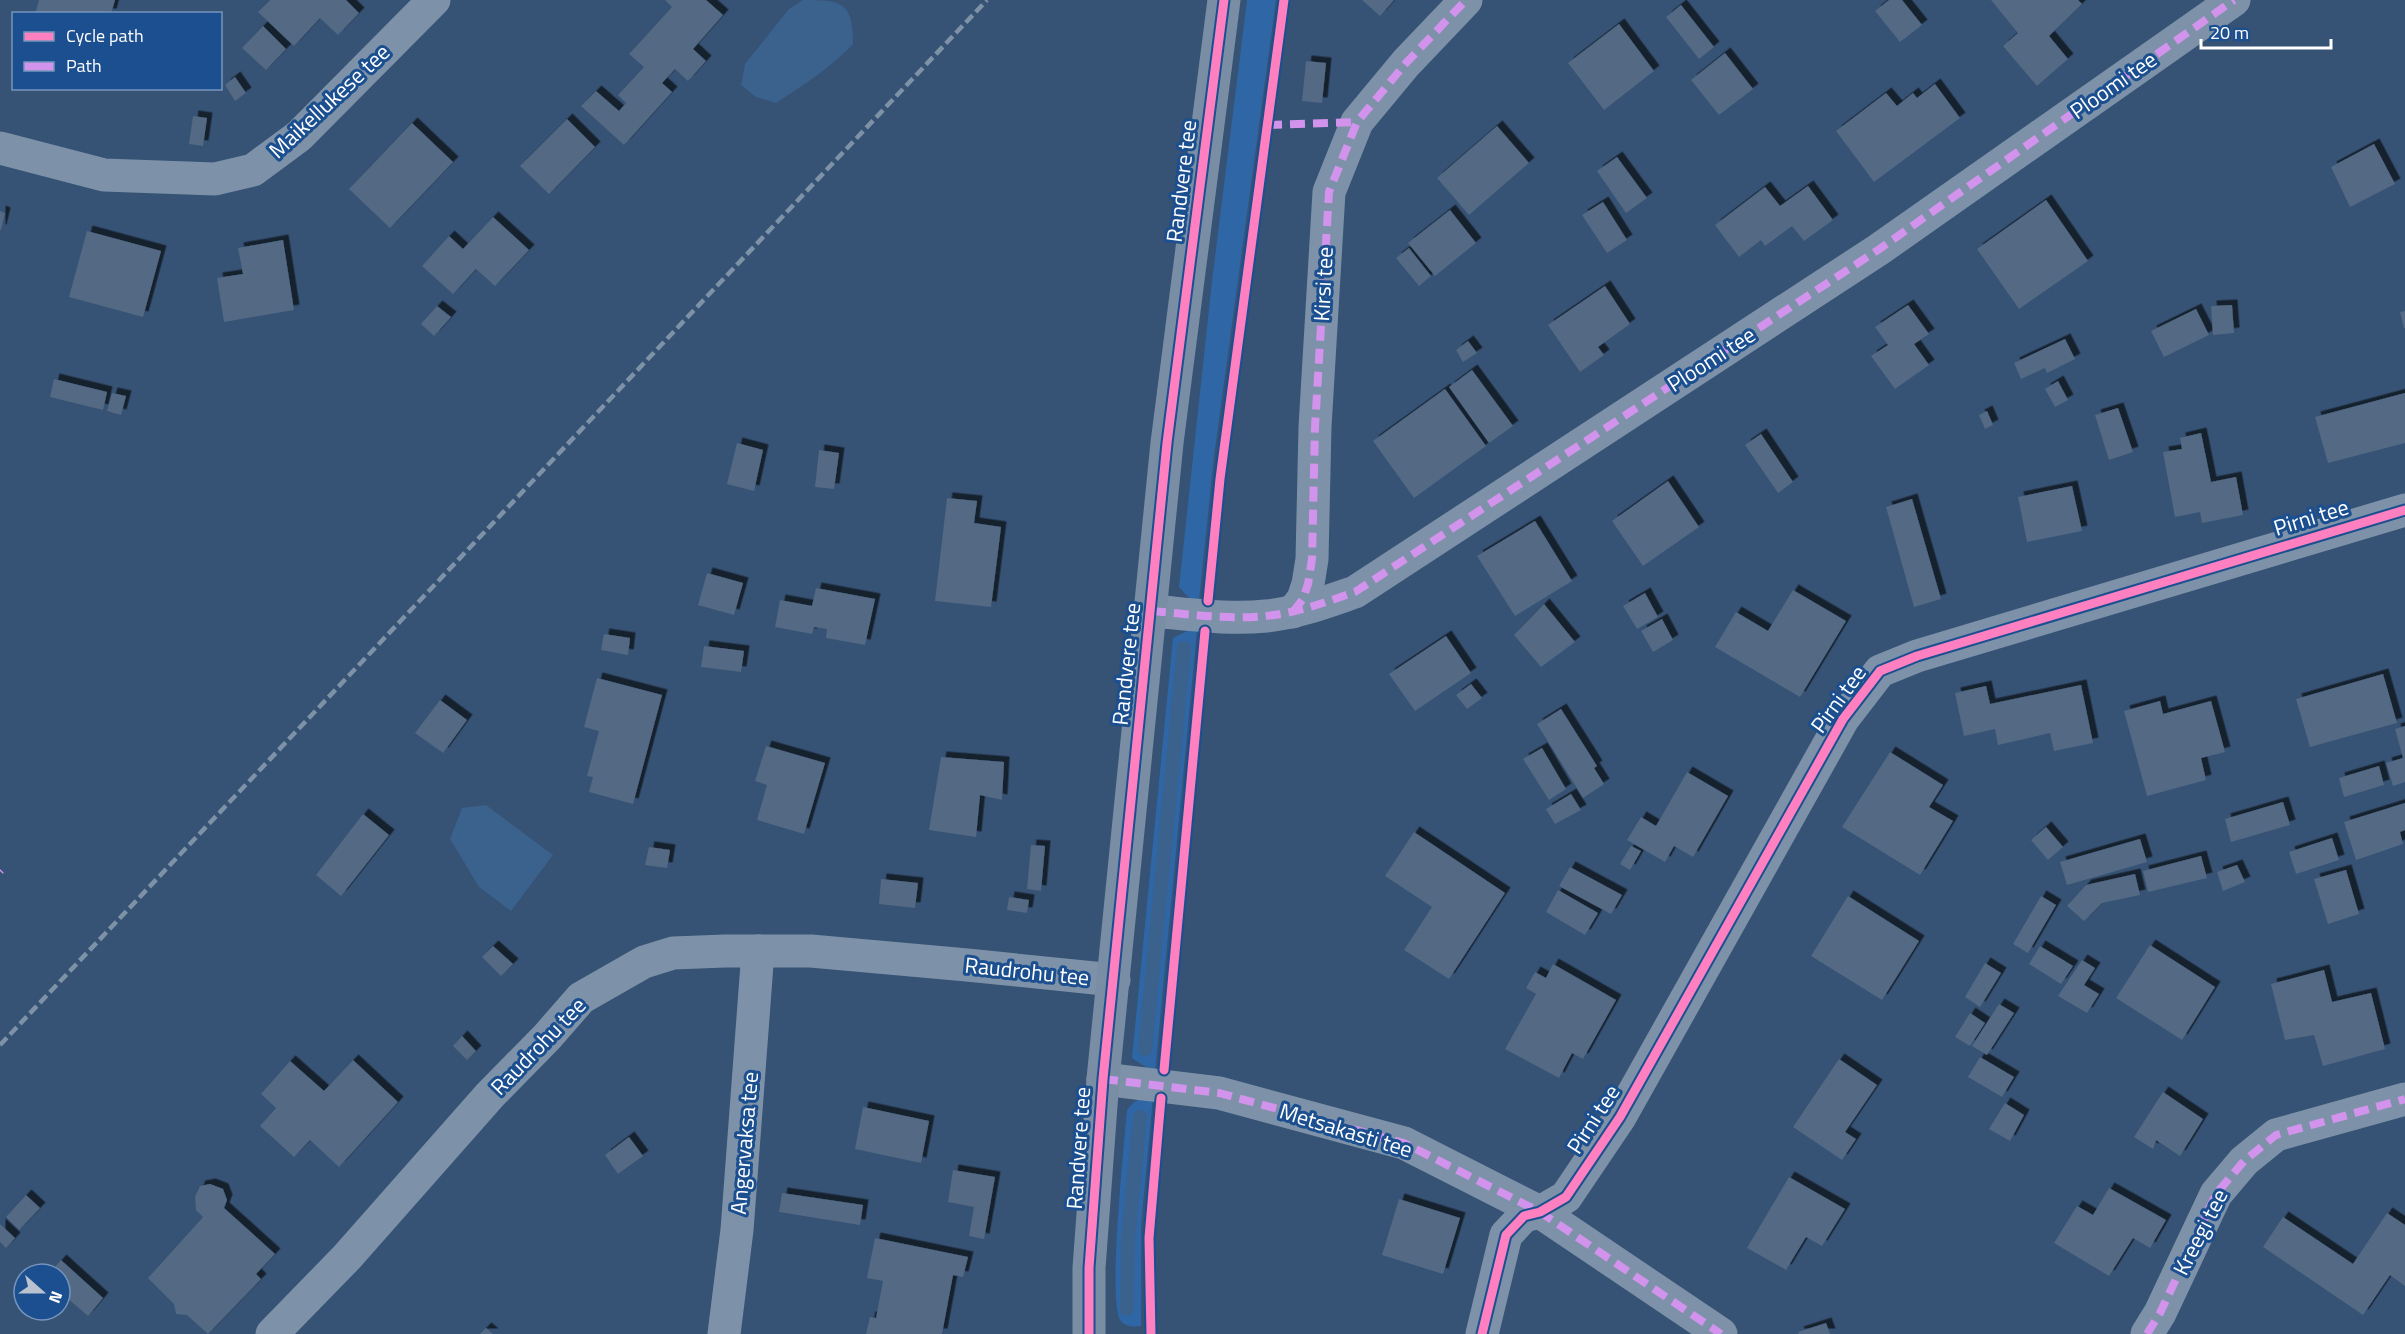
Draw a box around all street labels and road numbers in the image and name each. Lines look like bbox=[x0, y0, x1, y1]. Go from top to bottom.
street label: Maikellukese tee bbox=[261, 36, 397, 166]
street label: Ploomi tee bbox=[2063, 43, 2163, 127]
street label: Randvere tee bbox=[1157, 118, 1205, 244]
street label: Kirsi tee bbox=[1304, 246, 1342, 322]
street label: Ploomi tee bbox=[1660, 318, 1762, 400]
street label: Pirni tee bbox=[2269, 490, 2353, 544]
street label: Randvere tee bbox=[1103, 601, 1149, 727]
street label: Pirni tee bbox=[1802, 658, 1874, 740]
street label: Raudrohu tee bbox=[963, 948, 1091, 994]
street label: Raudrohu tee bbox=[482, 989, 594, 1103]
street label: Angervaksa tee bbox=[721, 1070, 767, 1216]
street label: Pirni tee bbox=[1558, 1077, 1628, 1161]
street label: Randvere tee bbox=[1057, 1086, 1099, 1210]
street label: Metsakasti tee bbox=[1275, 1094, 1417, 1166]
street label: Kreegi tee bbox=[2164, 1183, 2236, 1281]

